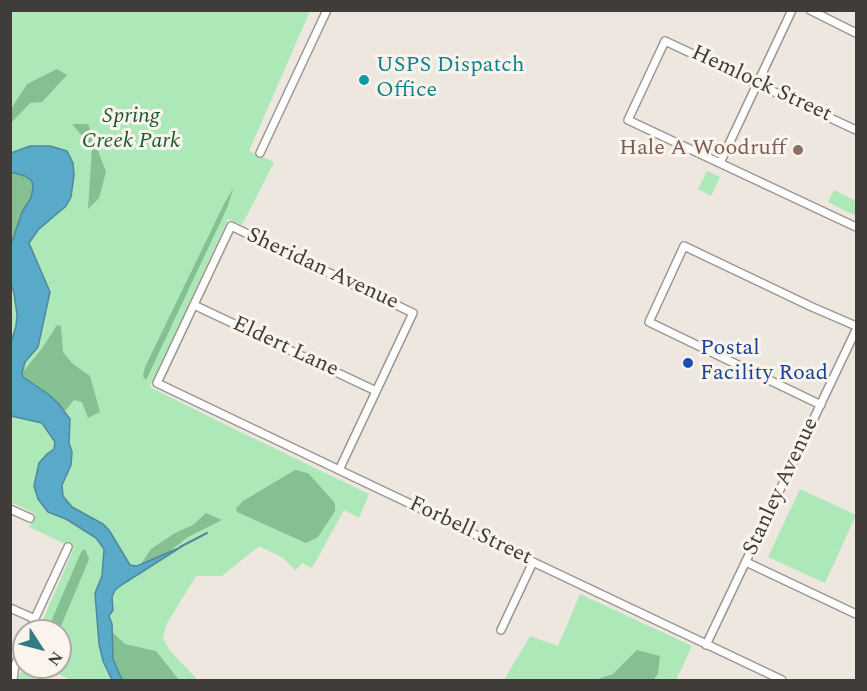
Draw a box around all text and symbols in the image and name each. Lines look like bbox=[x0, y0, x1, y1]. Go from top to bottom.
street label: Hemlock Street bbox=[687, 41, 835, 129]
place label: USPS Dispatch Office bbox=[376, 54, 525, 106]
marker: USPS Dispatch Office bbox=[357, 73, 371, 87]
park label: Spring Creek Park bbox=[82, 105, 180, 156]
place label: Hale A Woodruff bbox=[619, 137, 786, 163]
marker: Hale A Woodruff bbox=[791, 143, 805, 157]
street label: Sheridan Avenue bbox=[242, 223, 402, 317]
street label: Eldert Lane bbox=[228, 312, 342, 384]
place label: Postal Facility Road bbox=[700, 337, 828, 388]
marker: Postal Facility Road bbox=[681, 356, 695, 370]
street label: Stanley Avenue bbox=[739, 414, 825, 560]
street label: Forbell Street bbox=[404, 492, 536, 572]
north arrow bbox=[12, 619, 72, 679]
text: N bbox=[41, 646, 68, 671]

